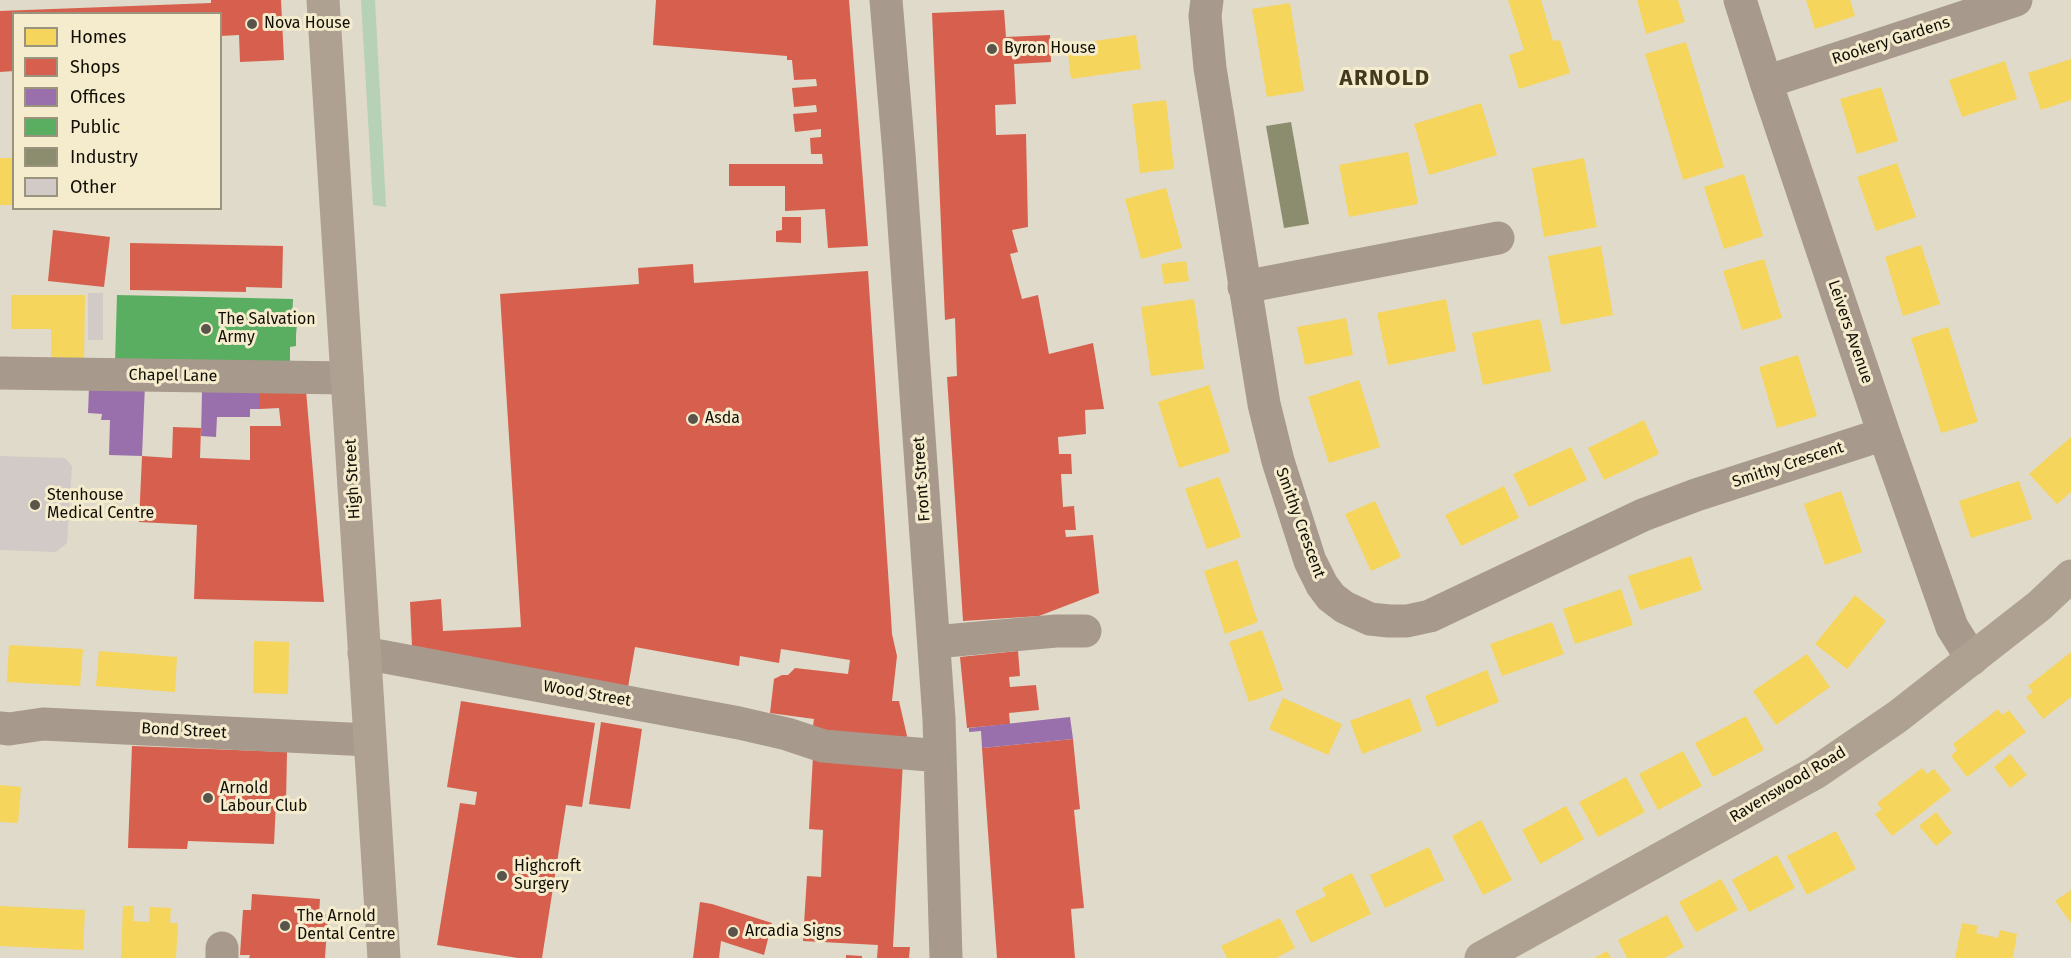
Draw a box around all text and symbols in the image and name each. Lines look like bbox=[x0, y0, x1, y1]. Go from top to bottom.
legend bbox=[12, 12, 222, 210]
street label: Rookery Gardens bbox=[1830, 13, 1952, 69]
place label: Nova House bbox=[264, 14, 350, 34]
marker: Nova House bbox=[245, 17, 259, 31]
text: Homes bbox=[70, 26, 126, 48]
place label: Byron House bbox=[1004, 39, 1096, 59]
marker: Byron House bbox=[985, 42, 999, 56]
text: Shops bbox=[70, 56, 120, 78]
district label: ARNOLD bbox=[1340, 66, 1430, 92]
text: Offices bbox=[70, 86, 125, 108]
text: Public bbox=[70, 116, 120, 138]
text: Industry bbox=[70, 146, 138, 168]
text: Other bbox=[70, 176, 116, 198]
street label: Leivers Avenue bbox=[1823, 278, 1877, 386]
place label: The Salvation Army bbox=[218, 310, 316, 348]
marker: The Salvation Army bbox=[199, 322, 213, 336]
street label: Chapel Lane bbox=[129, 366, 217, 386]
place label: Asda bbox=[705, 409, 740, 429]
marker: Asda bbox=[686, 412, 700, 426]
street label: Front Street bbox=[909, 436, 935, 522]
street label: High Street bbox=[341, 438, 365, 520]
street label: Smithy Crescent bbox=[1730, 438, 1846, 492]
street label: Smithy Crescent bbox=[1271, 465, 1329, 581]
place label: Stenhouse Medical Centre bbox=[47, 486, 154, 524]
marker: Stenhouse Medical Centre bbox=[28, 498, 42, 512]
street label: Wood Street bbox=[542, 677, 632, 711]
street label: Bond Street bbox=[141, 719, 227, 743]
street label: Ravenswood Road bbox=[1726, 743, 1850, 827]
place label: Arnold Labour Club bbox=[220, 779, 307, 817]
marker: Arnold Labour Club bbox=[201, 791, 215, 805]
place label: Highcroft Surgery bbox=[514, 857, 581, 895]
marker: Highcroft Surgery bbox=[495, 869, 509, 883]
place label: The Arnold Dental Centre bbox=[297, 907, 395, 945]
marker: The Arnold Dental Centre bbox=[278, 919, 292, 933]
place label: Arcadia Signs bbox=[745, 922, 841, 942]
marker: Arcadia Signs bbox=[726, 925, 740, 939]

